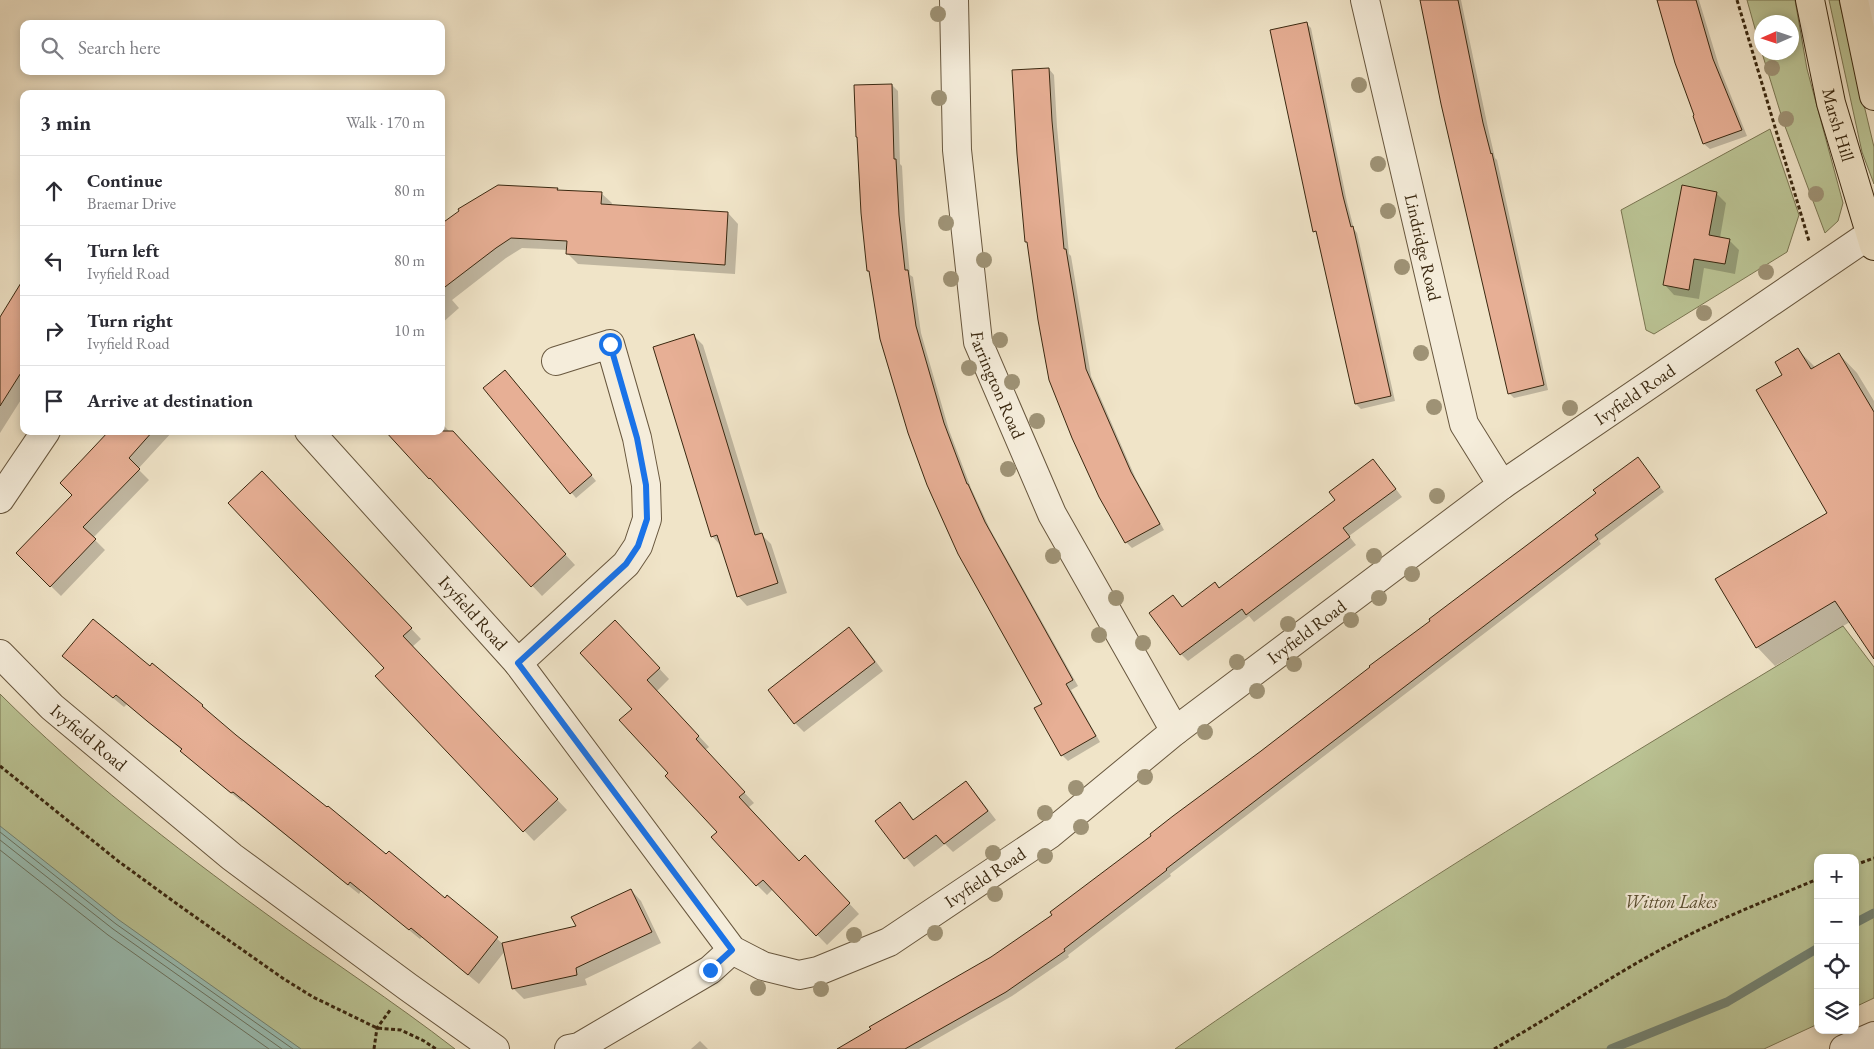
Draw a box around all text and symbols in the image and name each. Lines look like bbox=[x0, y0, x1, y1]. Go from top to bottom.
north arrow bbox=[1754, 15, 1799, 60]
search box bbox=[20, 20, 445, 75]
icon: search bbox=[38, 34, 66, 62]
text: Search here bbox=[78, 35, 160, 60]
street label: Marsh Hill bbox=[1817, 86, 1860, 164]
text: 3 min bbox=[40, 109, 91, 136]
text: Walk · 170 m bbox=[346, 112, 425, 133]
text: Continue bbox=[87, 168, 162, 193]
icon: ahead bbox=[40, 177, 68, 205]
text: 80 m bbox=[394, 180, 425, 201]
street label: Lindridge Road bbox=[1400, 191, 1447, 304]
text: Braemar Drive bbox=[87, 193, 176, 214]
text: Turn left bbox=[87, 238, 159, 263]
icon: left bbox=[40, 247, 68, 275]
text: 80 m bbox=[394, 250, 425, 271]
text: Ivyfield Road bbox=[87, 263, 170, 284]
text: Turn right bbox=[87, 308, 173, 333]
icon: right bbox=[40, 317, 68, 345]
text: 10 m bbox=[394, 320, 425, 341]
street label: Farrington Road bbox=[966, 330, 1031, 443]
text: Ivyfield Road bbox=[87, 333, 170, 354]
route start bbox=[599, 333, 622, 356]
street label: Ivyfield Road bbox=[1590, 358, 1680, 430]
icon: arrive bbox=[40, 387, 68, 415]
text: Arrive at destination bbox=[87, 388, 253, 413]
street label: Ivyfield Road bbox=[434, 570, 514, 656]
street label: Ivyfield Road bbox=[1262, 594, 1351, 669]
street label: Ivyfield Road bbox=[46, 699, 133, 776]
street label: Ivyfield Road bbox=[940, 841, 1031, 913]
map controls bbox=[1814, 854, 1859, 1034]
button: + bbox=[1814, 854, 1859, 899]
park label: Witton Lakes bbox=[1625, 890, 1718, 913]
button: − bbox=[1814, 899, 1859, 944]
button: locate bbox=[1814, 944, 1859, 989]
route end bbox=[699, 959, 722, 982]
button: layers bbox=[1814, 989, 1859, 1034]

